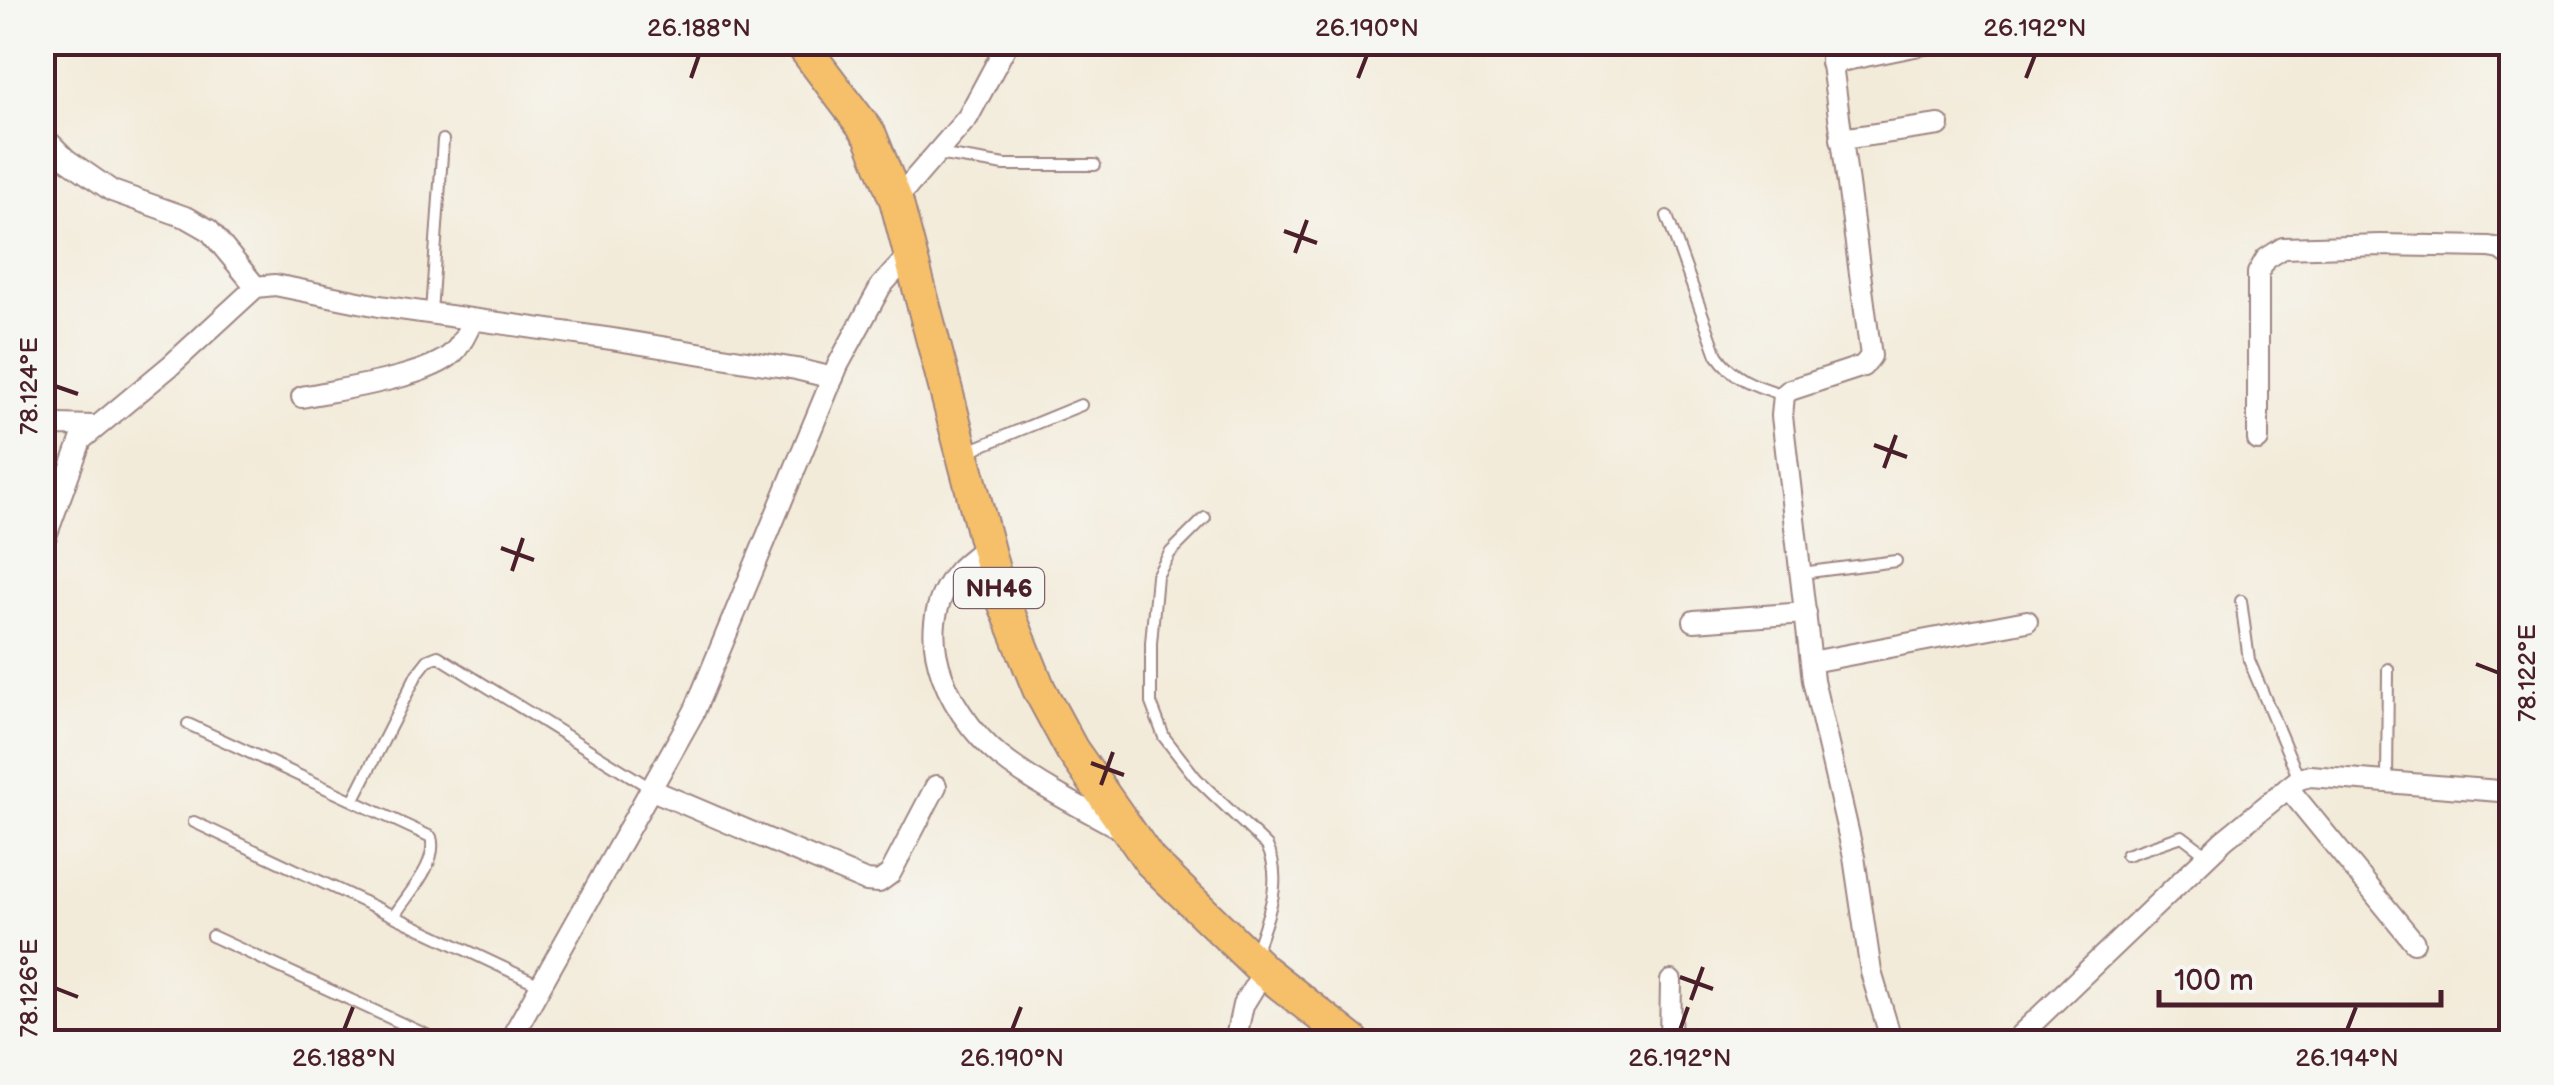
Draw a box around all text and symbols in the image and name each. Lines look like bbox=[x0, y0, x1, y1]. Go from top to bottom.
text: 26.188°N bbox=[647, 13, 751, 44]
text: 26.190°N bbox=[1315, 13, 1419, 44]
text: 26.192°N bbox=[1983, 13, 2087, 44]
text: 78.124°E bbox=[14, 337, 45, 435]
road number: NH46 bbox=[954, 568, 1044, 608]
text: 78.122°E bbox=[2512, 624, 2543, 722]
text: 78.126°E bbox=[14, 939, 45, 1037]
scale bar bbox=[2159, 945, 2442, 1007]
text: 100 m bbox=[2174, 963, 2254, 999]
text: 26.188°N bbox=[292, 1043, 396, 1074]
text: 26.190°N bbox=[960, 1043, 1064, 1074]
text: 26.192°N bbox=[1628, 1043, 1732, 1074]
text: 26.194°N bbox=[2295, 1043, 2399, 1074]

